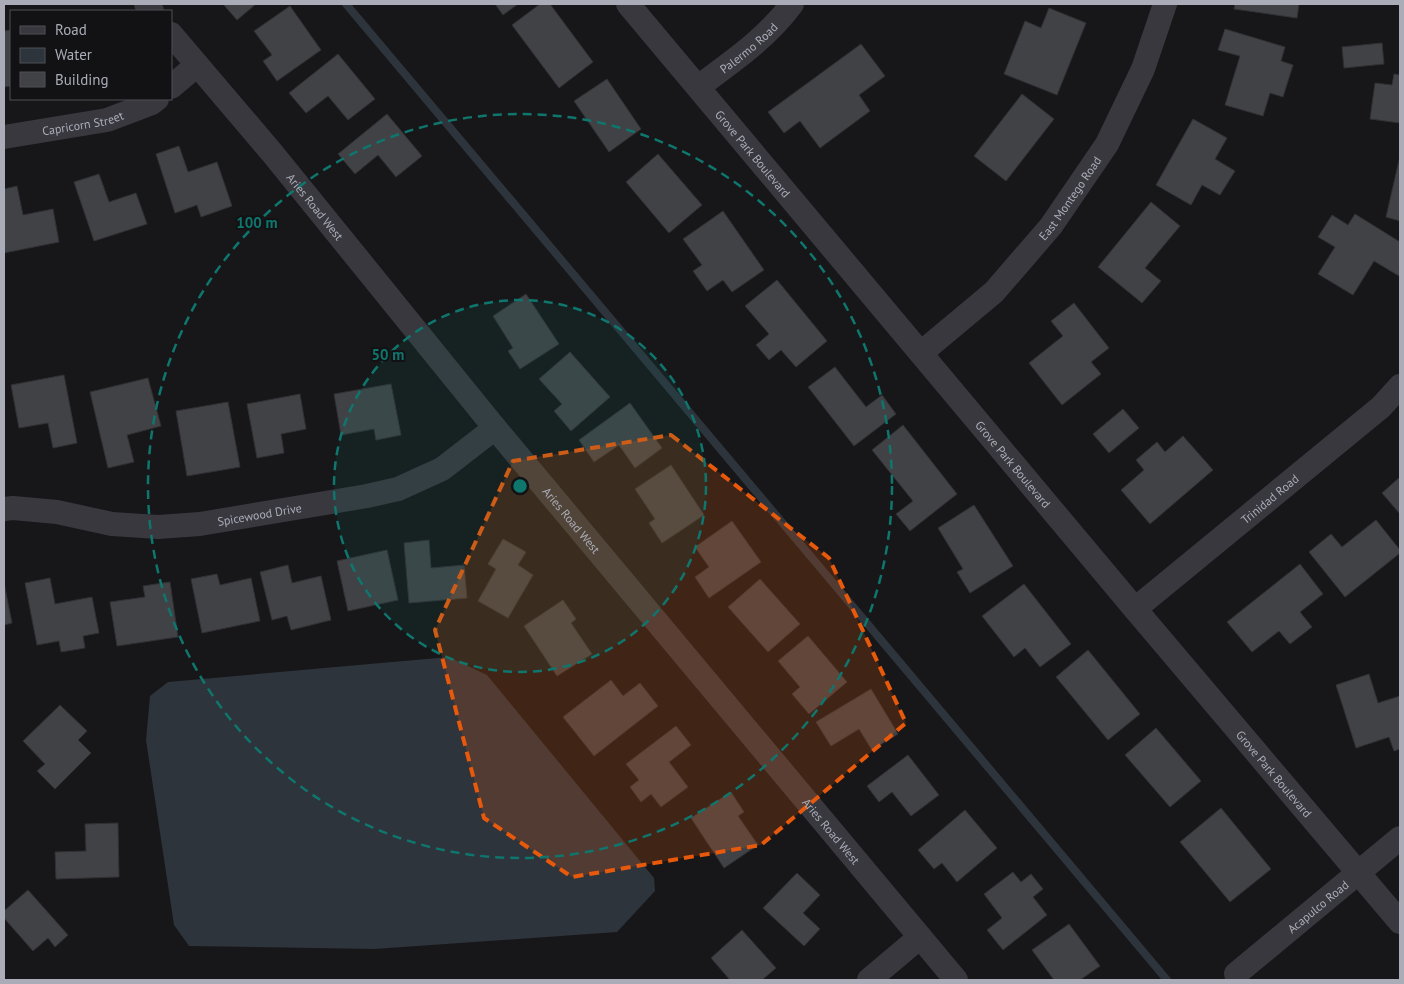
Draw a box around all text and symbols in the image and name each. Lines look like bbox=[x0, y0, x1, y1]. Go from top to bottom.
legend bbox=[10, 10, 172, 100]
street label: Palermo Road bbox=[717, 19, 780, 76]
text: Road bbox=[55, 20, 87, 39]
text: Water bbox=[55, 45, 92, 64]
text: Building bbox=[55, 70, 109, 89]
street label: Capricorn Street bbox=[41, 107, 125, 138]
street label: Grove Park Boulevard bbox=[712, 107, 794, 200]
street label: East Montego Road bbox=[1035, 153, 1104, 243]
street label: Aries Road West bbox=[284, 170, 347, 243]
text: 100 m bbox=[236, 213, 278, 232]
text: 50 m bbox=[372, 345, 404, 364]
street label: Grove Park Boulevard bbox=[973, 417, 1054, 511]
street label: Trinidad Road bbox=[1238, 471, 1301, 527]
centre of rings bbox=[511, 477, 529, 495]
street label: Aries Road West bbox=[540, 484, 604, 556]
street label: Spicewood Drive bbox=[216, 500, 303, 528]
street label: Grove Park Boulevard bbox=[1233, 727, 1315, 820]
street label: Aries Road West bbox=[799, 795, 863, 867]
street label: Acapulco Road bbox=[1284, 877, 1351, 936]

